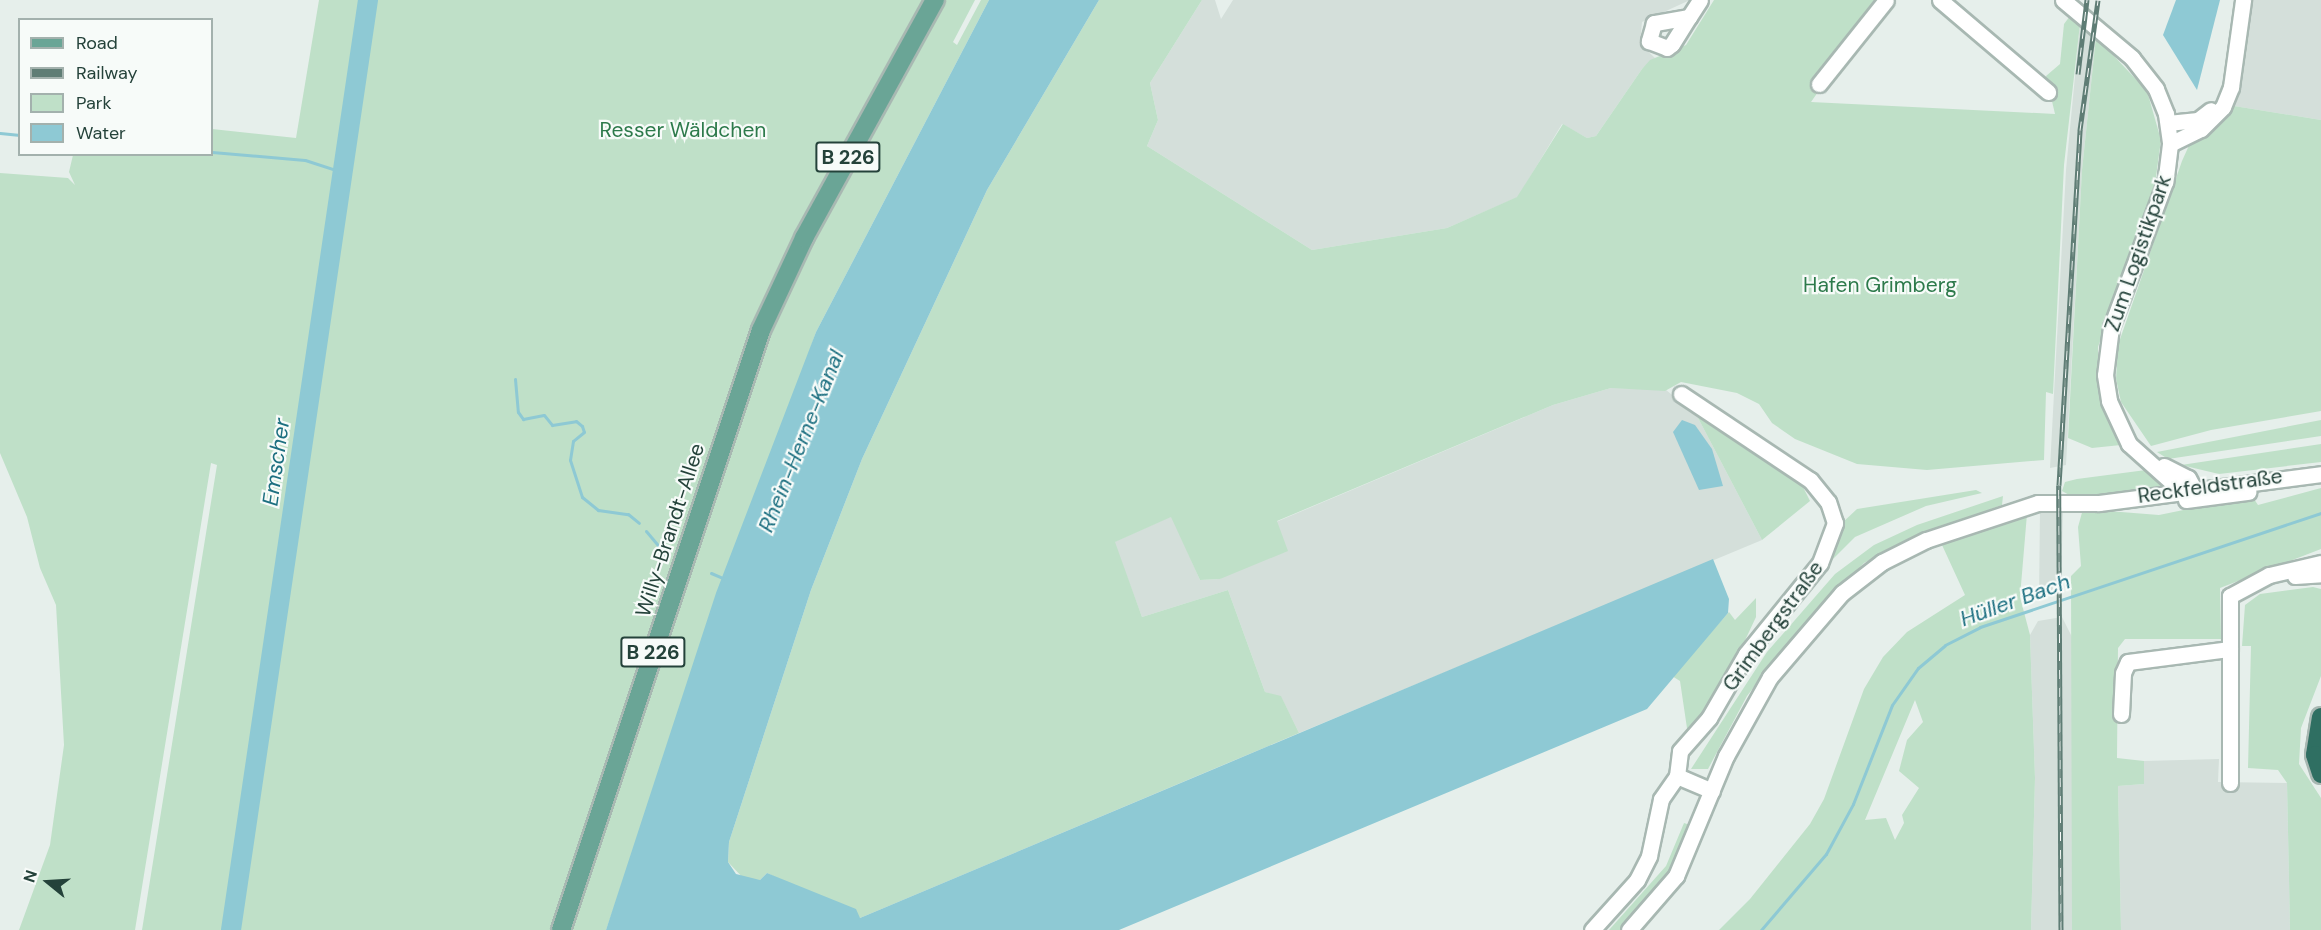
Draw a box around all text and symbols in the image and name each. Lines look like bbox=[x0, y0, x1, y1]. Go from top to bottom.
legend bbox=[18, 18, 213, 156]
text: Road bbox=[76, 31, 118, 55]
text: Railway bbox=[76, 61, 138, 85]
text: Park bbox=[76, 91, 112, 115]
park label: Resser Wäldchen bbox=[600, 117, 766, 143]
text: Water bbox=[76, 121, 126, 145]
road number: B 226 bbox=[815, 140, 881, 174]
street label: Zum Logistikpark bbox=[2099, 171, 2177, 335]
park label: Hafen Grimberg bbox=[1803, 272, 1957, 298]
water label: Rhein-Herne-Kanal bbox=[752, 346, 850, 536]
water label: Emscher bbox=[257, 417, 295, 507]
street label: Willy-Brandt-Allee bbox=[630, 440, 710, 620]
street label: Reckfeldstraße bbox=[2136, 463, 2284, 509]
street label: Grimbergstraße bbox=[1717, 556, 1829, 696]
water label: Hüller Bach bbox=[1956, 568, 2074, 632]
road number: B 226 bbox=[620, 635, 686, 669]
north arrow bbox=[18, 852, 78, 912]
text: N bbox=[19, 867, 42, 885]

